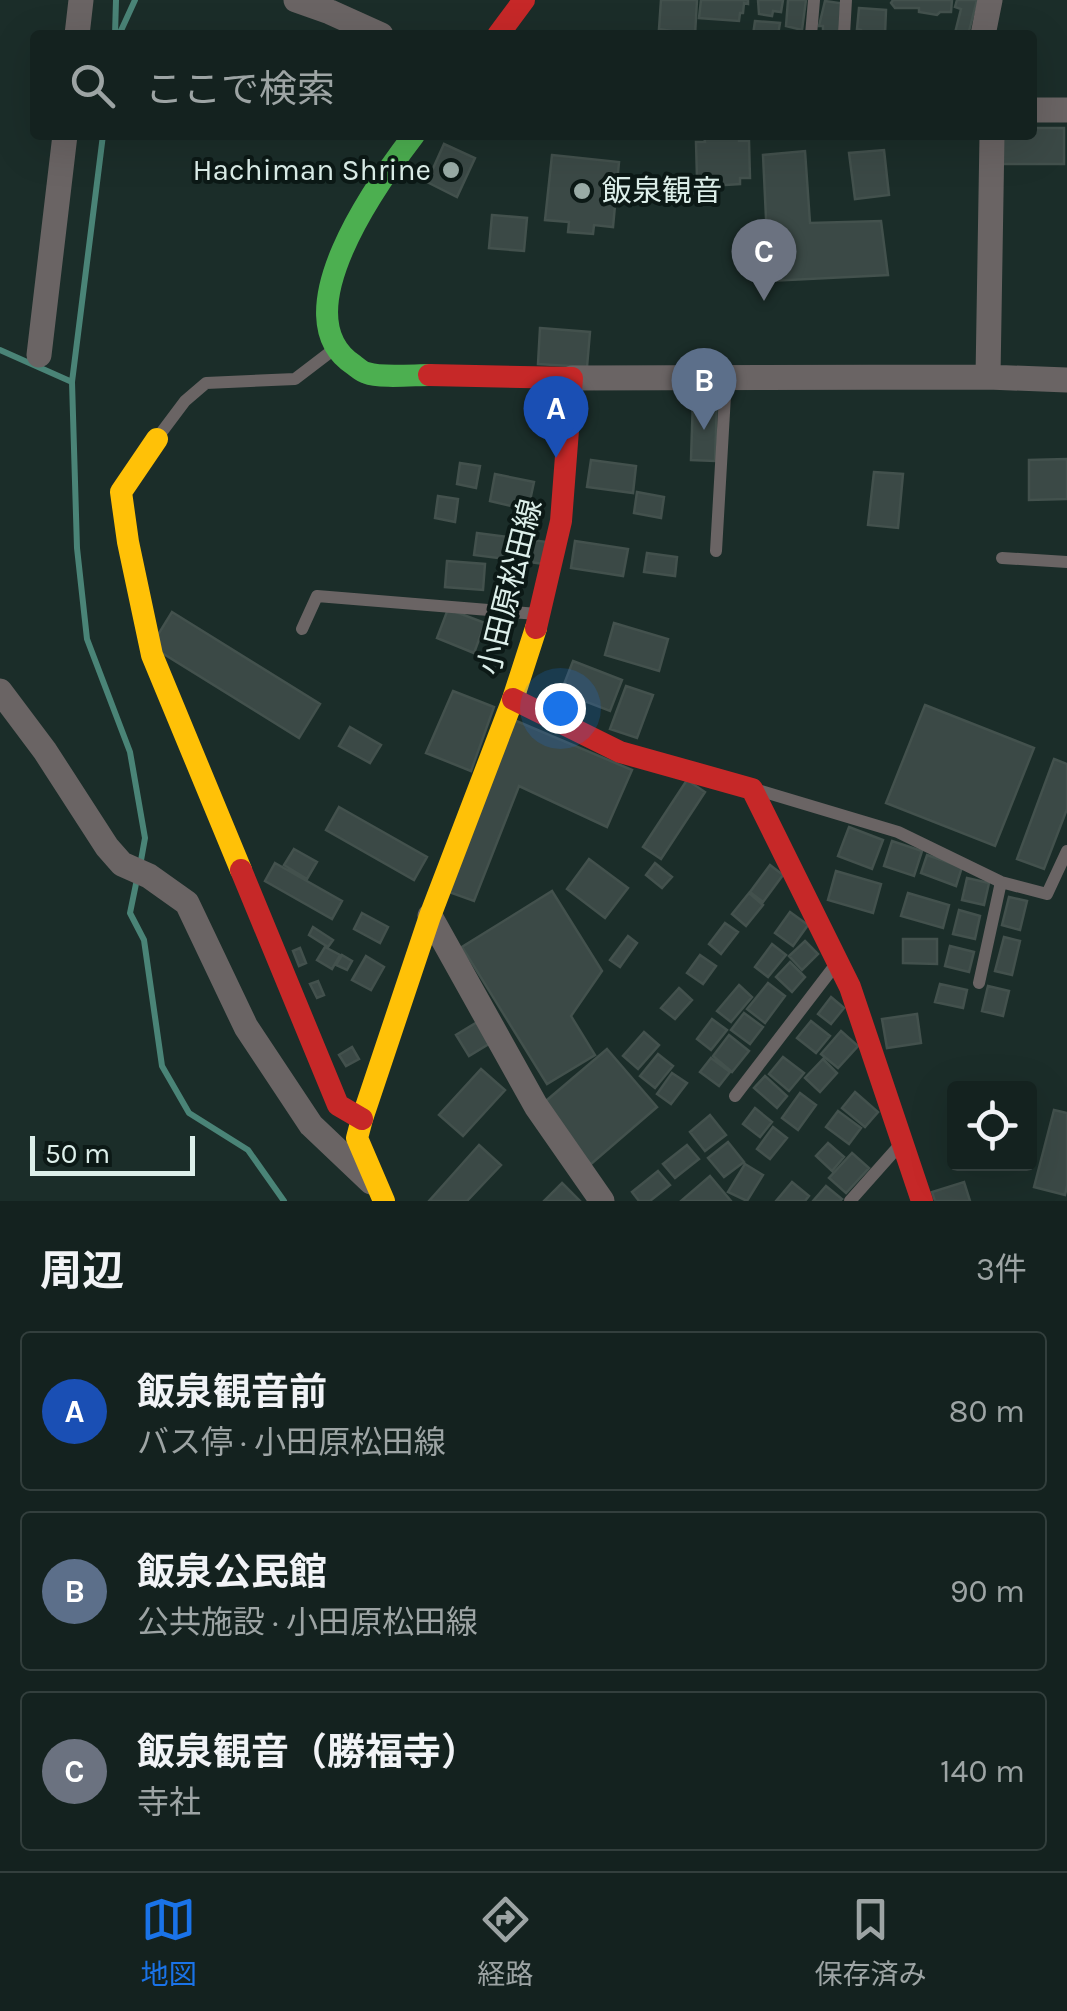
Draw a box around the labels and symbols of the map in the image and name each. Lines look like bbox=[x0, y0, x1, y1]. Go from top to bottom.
place label: Hachiman Shrine bbox=[193, 152, 431, 188]
marker: Hachiman Shrine bbox=[440, 159, 462, 181]
place label: 飯泉観音 bbox=[602, 173, 722, 209]
marker: 飯泉観音 bbox=[571, 180, 593, 202]
pin: C bbox=[732, 218, 796, 301]
pin: B bbox=[672, 348, 736, 430]
pin: A bbox=[524, 376, 588, 458]
street label: 小田原松田線 bbox=[471, 495, 549, 679]
your location bbox=[535, 683, 586, 734]
scale bar bbox=[30, 1131, 195, 1176]

